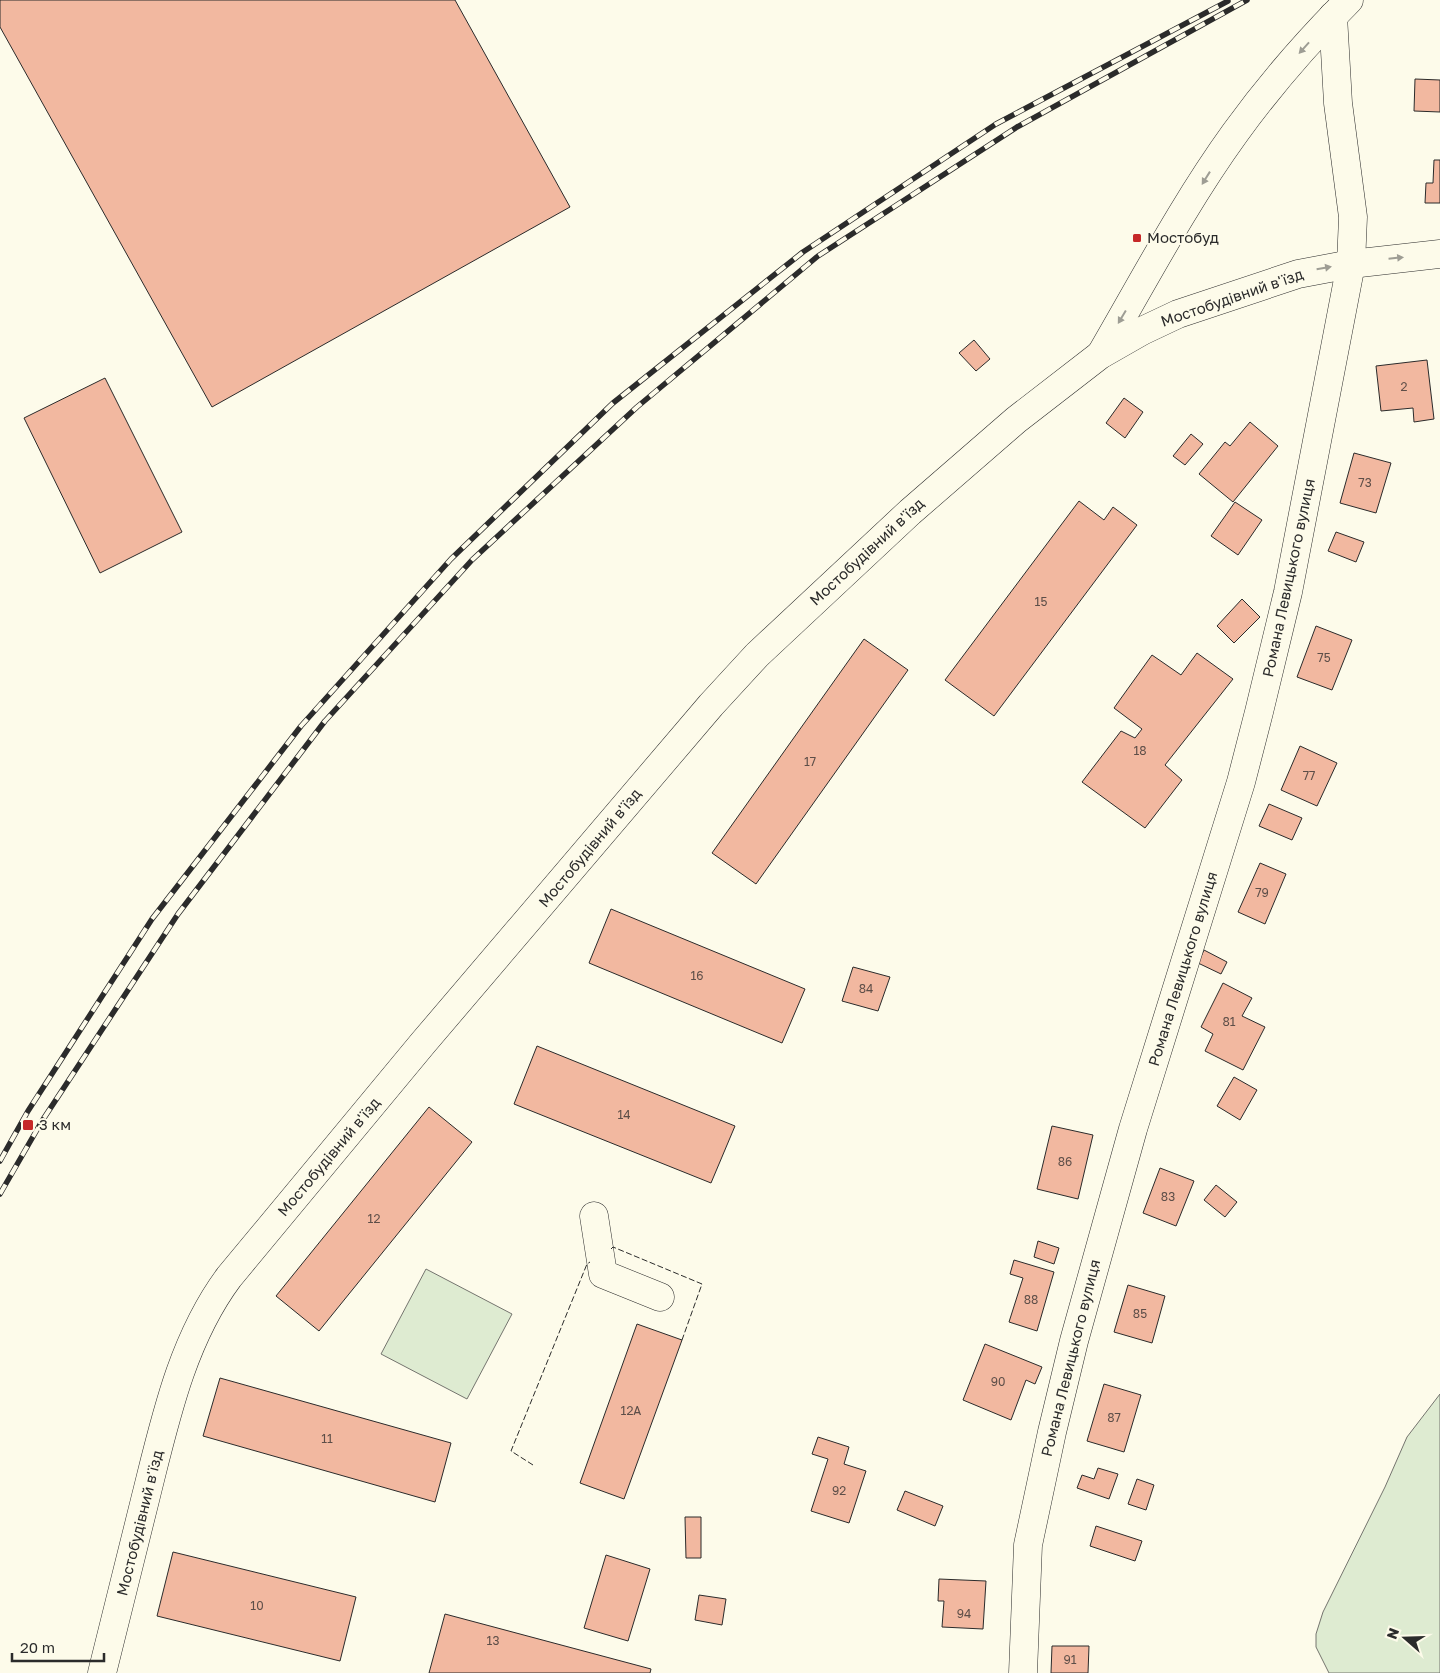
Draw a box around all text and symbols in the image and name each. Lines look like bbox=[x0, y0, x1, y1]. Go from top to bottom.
one-way arrow bbox=[1298, 42, 1310, 54]
one-way arrow bbox=[1201, 171, 1210, 184]
place label: Мостобуд bbox=[1147, 228, 1219, 246]
marker: Мостобуд bbox=[1131, 232, 1143, 244]
one-way arrow bbox=[1388, 254, 1404, 262]
street label: Мостобудівний в'їзд bbox=[1158, 264, 1305, 330]
one-way arrow bbox=[1316, 264, 1332, 272]
one-way arrow bbox=[1118, 310, 1127, 324]
house number: 2 bbox=[1401, 379, 1408, 394]
house number: 73 bbox=[1358, 475, 1372, 490]
street label: Романа Левицького вулиця bbox=[1258, 477, 1318, 679]
street label: Мостобудівний в'їзд bbox=[806, 494, 927, 609]
house number: 15 bbox=[1035, 594, 1047, 609]
house number: 75 bbox=[1317, 650, 1331, 665]
house number: 18 bbox=[1133, 743, 1147, 758]
house number: 17 bbox=[804, 754, 816, 769]
house number: 77 bbox=[1303, 768, 1315, 783]
street label: Мостобудівний в'їзд bbox=[534, 784, 644, 910]
street label: Романа Левицького вулиця bbox=[1144, 869, 1220, 1068]
house number: 79 bbox=[1255, 885, 1269, 900]
house number: 16 bbox=[690, 968, 704, 983]
house number: 84 bbox=[859, 981, 873, 996]
house number: 81 bbox=[1222, 1014, 1236, 1029]
street label: Мостобудівний в'їзд bbox=[273, 1093, 383, 1219]
house number: 14 bbox=[617, 1107, 631, 1122]
place label: 3 км bbox=[39, 1115, 71, 1133]
marker: 3 км bbox=[21, 1118, 35, 1132]
house number: 86 bbox=[1058, 1154, 1072, 1169]
house number: 83 bbox=[1161, 1189, 1175, 1204]
house number: 12 bbox=[368, 1211, 380, 1226]
street label: Романа Левицького вулиця bbox=[1037, 1257, 1103, 1458]
house number: 88 bbox=[1024, 1292, 1038, 1307]
house number: 85 bbox=[1133, 1306, 1147, 1321]
house number: 90 bbox=[991, 1374, 1005, 1389]
house number: 12А bbox=[621, 1403, 641, 1418]
house number: 87 bbox=[1107, 1410, 1121, 1425]
house number: 11 bbox=[321, 1431, 333, 1446]
street label: Мостобудівний в'їзд bbox=[112, 1448, 166, 1597]
house number: 92 bbox=[832, 1483, 846, 1498]
house number: 10 bbox=[250, 1598, 264, 1613]
house number: 94 bbox=[957, 1606, 971, 1621]
north arrow bbox=[1380, 1613, 1430, 1663]
text: N bbox=[1383, 1625, 1402, 1641]
scale bar bbox=[12, 1630, 105, 1662]
house number: 13 bbox=[487, 1633, 499, 1648]
text: 20 m bbox=[20, 1638, 55, 1656]
house number: 91 bbox=[1063, 1652, 1077, 1667]

